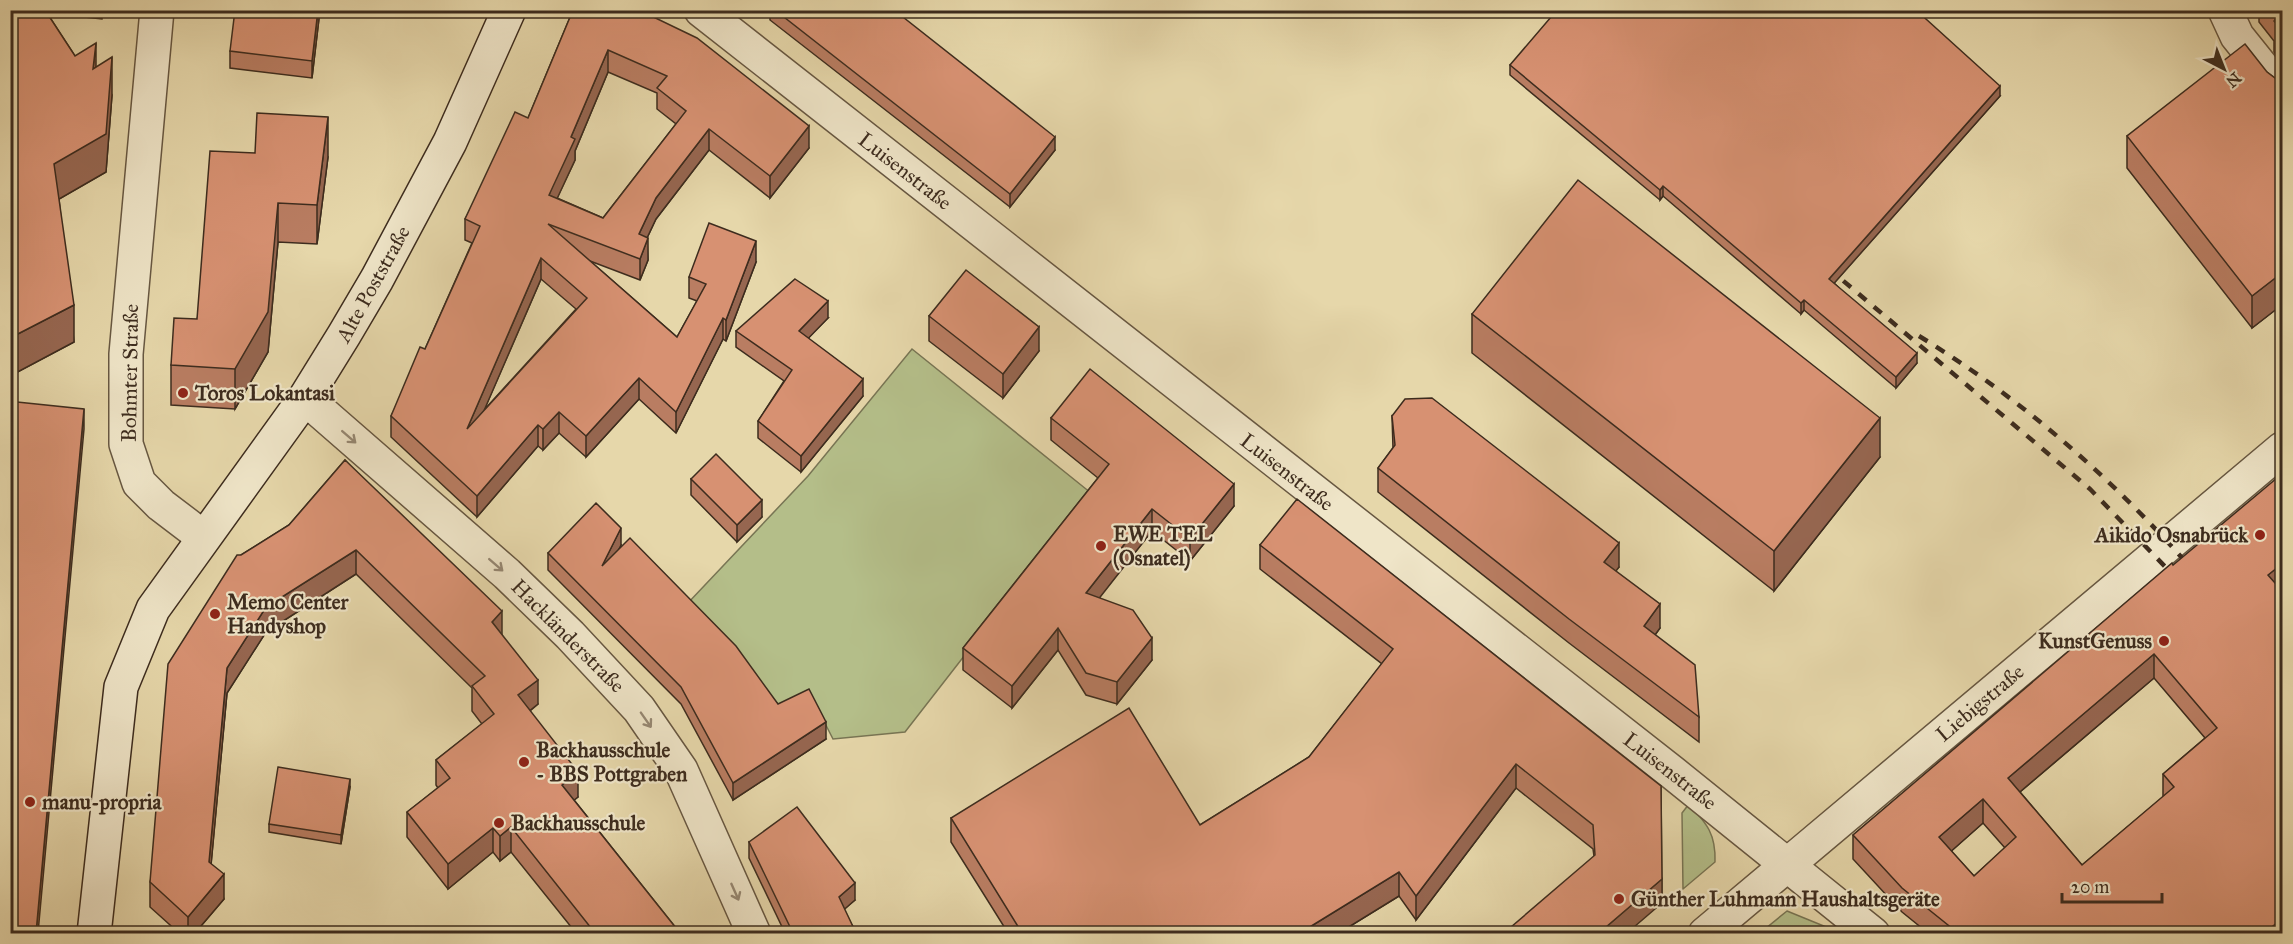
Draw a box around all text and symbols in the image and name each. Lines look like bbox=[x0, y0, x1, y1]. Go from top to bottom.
north arrow bbox=[2194, 39, 2254, 99]
text: N bbox=[2222, 68, 2245, 92]
street label: Luisenstraße bbox=[853, 126, 957, 216]
street label: Alte Poststraße bbox=[330, 221, 416, 348]
street label: Bohmter Straße bbox=[116, 303, 144, 442]
place label: Toros Lokantasi bbox=[194, 380, 335, 406]
marker: Toros Lokantasi bbox=[176, 386, 190, 400]
street label: Luisenstraße bbox=[1235, 427, 1339, 517]
one-way arrow bbox=[341, 430, 356, 444]
place label: EWE TEL (Osnatel) bbox=[1113, 521, 1213, 571]
place label: Aikido Osnabrück bbox=[2093, 522, 2249, 548]
marker: Aikido Osnabrück bbox=[2253, 528, 2267, 542]
marker: EWE TEL (Osnatel) bbox=[1094, 539, 1108, 553]
one-way arrow bbox=[488, 558, 503, 572]
street label: Hackländerstraße bbox=[506, 574, 630, 698]
place label: Memo Center Handyshop bbox=[227, 589, 350, 639]
marker: Memo Center Handyshop bbox=[208, 607, 222, 621]
place label: KunstGenuss bbox=[2038, 628, 2152, 654]
marker: KunstGenuss bbox=[2157, 634, 2171, 648]
street label: Liebigstraße bbox=[1931, 658, 2030, 747]
one-way arrow bbox=[640, 711, 652, 727]
street label: Luisenstraße bbox=[1618, 726, 1722, 816]
place label: Backhausschule - BBS Pottgraben bbox=[536, 737, 688, 787]
marker: Backhausschule - BBS Pottgraben bbox=[517, 755, 531, 769]
place label: manu-propria bbox=[41, 789, 163, 815]
marker: manu-propria bbox=[23, 795, 37, 809]
place label: Backhausschule bbox=[511, 810, 646, 836]
marker: Backhausschule bbox=[492, 816, 506, 830]
scale bar bbox=[2062, 866, 2162, 904]
text: 20 m bbox=[2071, 876, 2109, 898]
one-way arrow bbox=[730, 883, 742, 901]
place label: Günther Luhmann Haushaltsgeräte bbox=[1631, 886, 1940, 912]
marker: Günther Luhmann Haushaltsgeräte bbox=[1612, 892, 1626, 906]

